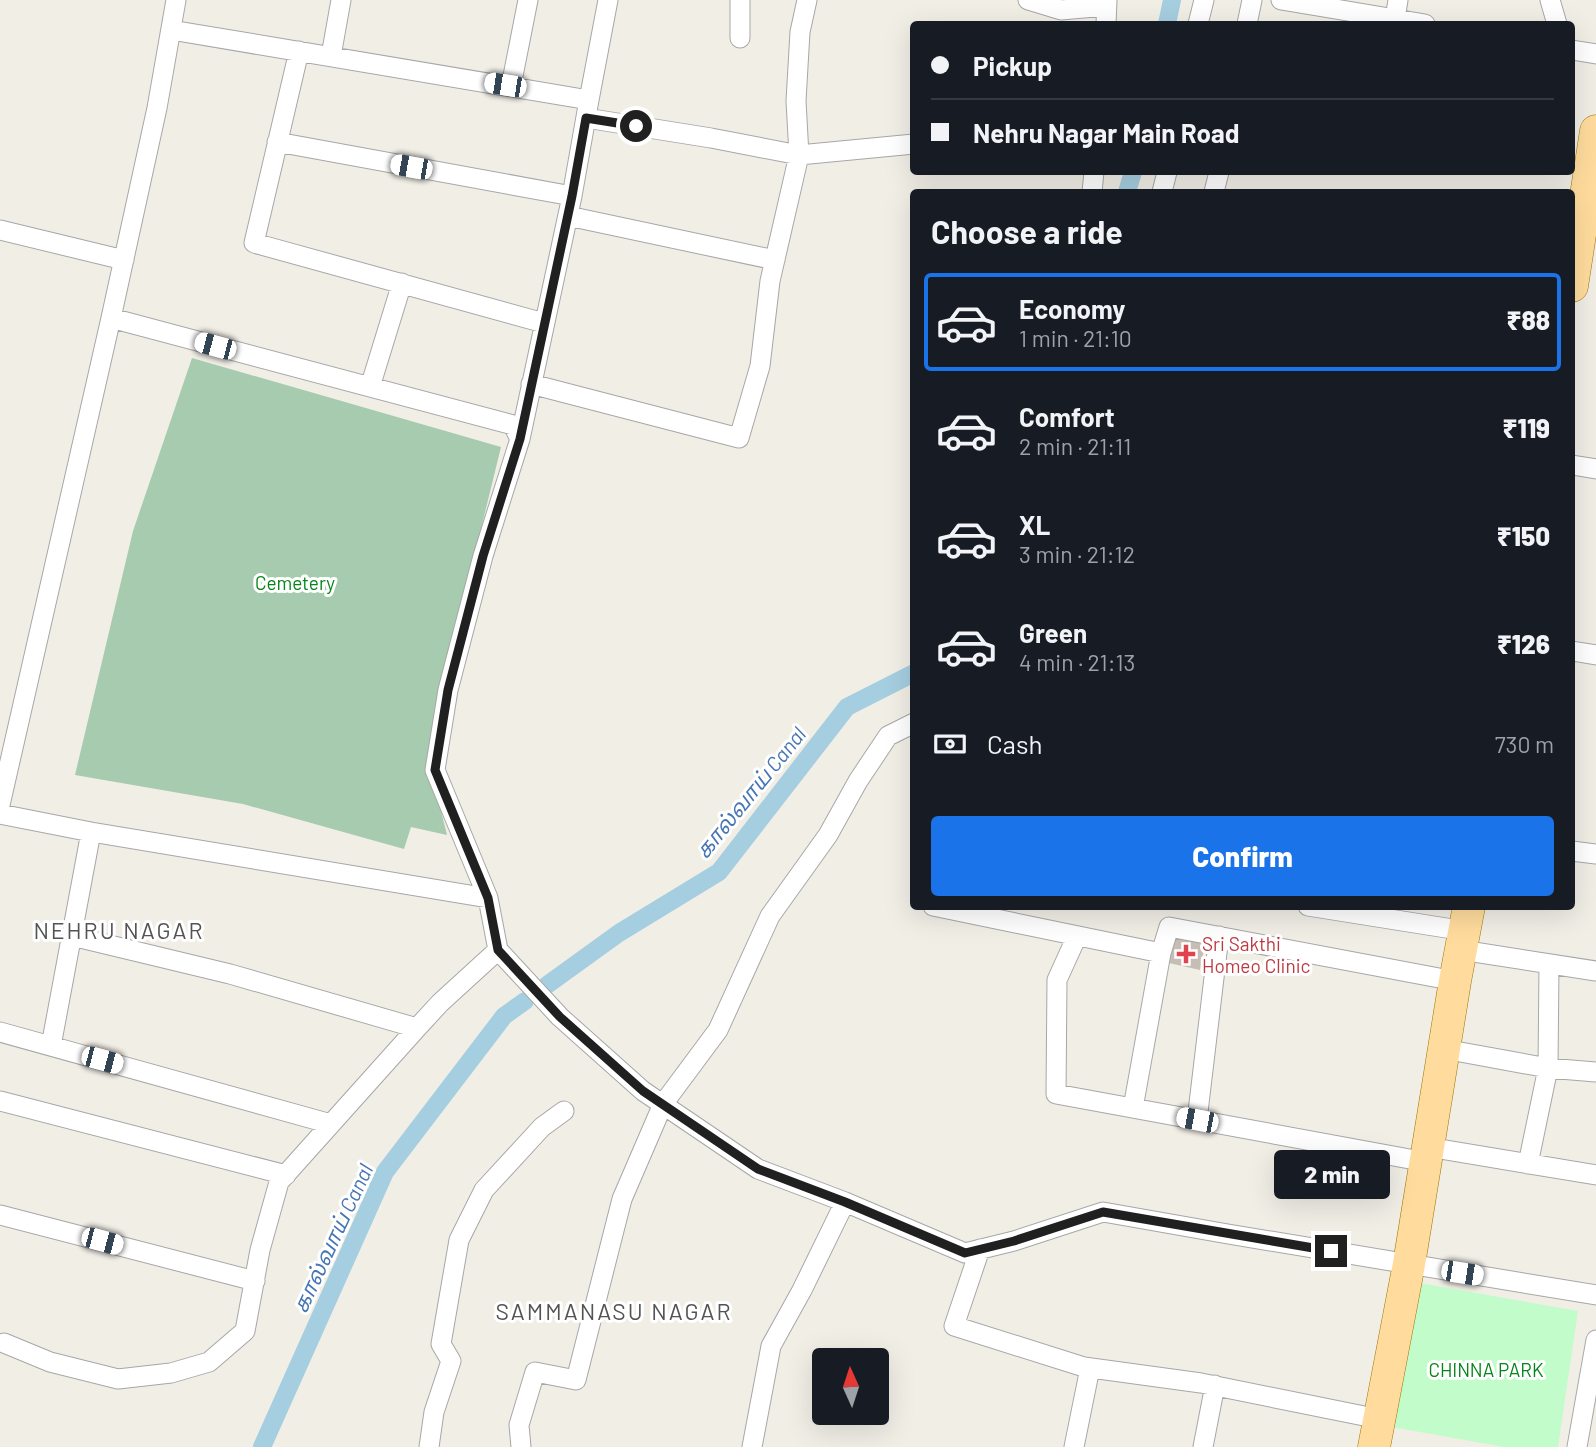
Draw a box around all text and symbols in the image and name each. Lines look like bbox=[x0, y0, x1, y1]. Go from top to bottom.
text: Pickup bbox=[973, 50, 1052, 81]
car bbox=[483, 71, 528, 99]
route start bbox=[620, 110, 652, 142]
text: Nehru Nagar Main Road bbox=[973, 117, 1239, 148]
car bbox=[389, 153, 434, 181]
text: Choose a ride bbox=[931, 212, 1123, 250]
icon: car bbox=[935, 291, 998, 354]
text: Economy bbox=[1019, 293, 1125, 324]
text: ₹88 bbox=[1507, 304, 1550, 335]
text: 1 min · 21:10 bbox=[1019, 324, 1132, 352]
car bbox=[192, 330, 239, 362]
icon: car bbox=[935, 399, 998, 462]
text: Comfort bbox=[1019, 401, 1115, 432]
text: ₹119 bbox=[1503, 412, 1550, 443]
text: 2 min · 21:11 bbox=[1019, 432, 1131, 460]
icon: car bbox=[935, 507, 998, 570]
text: XL bbox=[1019, 509, 1050, 540]
text: ₹150 bbox=[1497, 520, 1550, 551]
text: 3 min · 21:12 bbox=[1019, 540, 1135, 568]
park label: Cemetery bbox=[255, 571, 335, 594]
icon: car bbox=[935, 615, 998, 678]
text: Green bbox=[1019, 617, 1087, 648]
text: ₹126 bbox=[1497, 628, 1550, 659]
text: 4 min · 21:13 bbox=[1019, 648, 1135, 676]
water label: கால்வாய் Canal bbox=[690, 721, 811, 862]
icon: cash bbox=[931, 725, 969, 763]
text: Cash bbox=[987, 728, 1042, 759]
text: 730 m bbox=[1495, 730, 1554, 758]
button: Confirm bbox=[931, 816, 1554, 896]
district label: NEHRU NAGAR bbox=[33, 916, 205, 944]
place label: Sri Sakthi Homeo Clinic bbox=[1202, 932, 1310, 977]
marker: Sri Sakthi Homeo Clinic bbox=[1176, 944, 1196, 964]
car bbox=[79, 1044, 126, 1076]
car bbox=[1175, 1106, 1220, 1134]
callout: 2 min bbox=[1273, 1150, 1389, 1198]
water label: கால்வாய் Canal bbox=[287, 1159, 378, 1316]
text: 2 min bbox=[1304, 1160, 1360, 1188]
car bbox=[79, 1225, 126, 1257]
route end bbox=[1315, 1235, 1347, 1267]
car bbox=[1440, 1259, 1485, 1287]
district label: SAMMANASU NAGAR bbox=[495, 1297, 733, 1325]
north arrow bbox=[812, 1348, 889, 1424]
map controls bbox=[812, 1348, 889, 1425]
park label: CHINNA PARK bbox=[1428, 1358, 1544, 1381]

